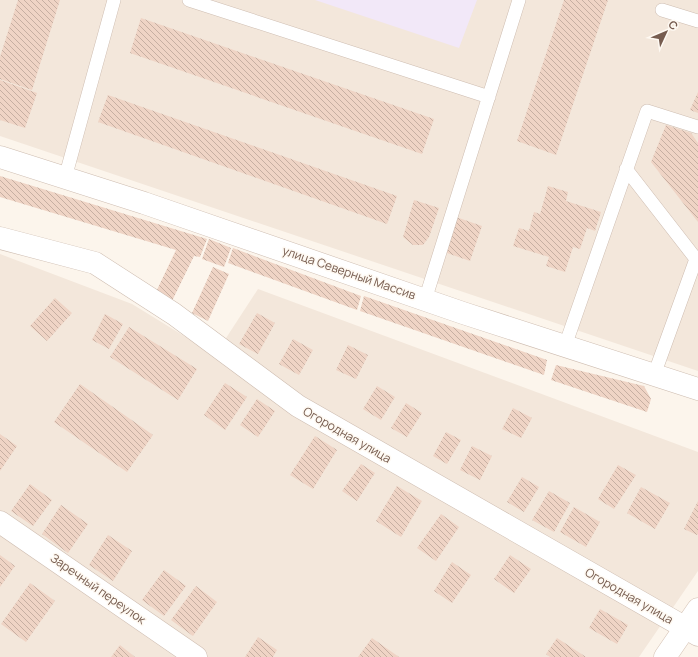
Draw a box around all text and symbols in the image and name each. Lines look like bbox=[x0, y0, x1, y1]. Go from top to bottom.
north arrow bbox=[646, 12, 686, 52]
text: С bbox=[665, 17, 682, 33]
street label: улица Северный Массив bbox=[280, 242, 419, 304]
street label: Огородная улица bbox=[300, 402, 395, 467]
street label: Заречный переулок bbox=[47, 549, 150, 628]
street label: Огородная улица bbox=[582, 563, 677, 628]

